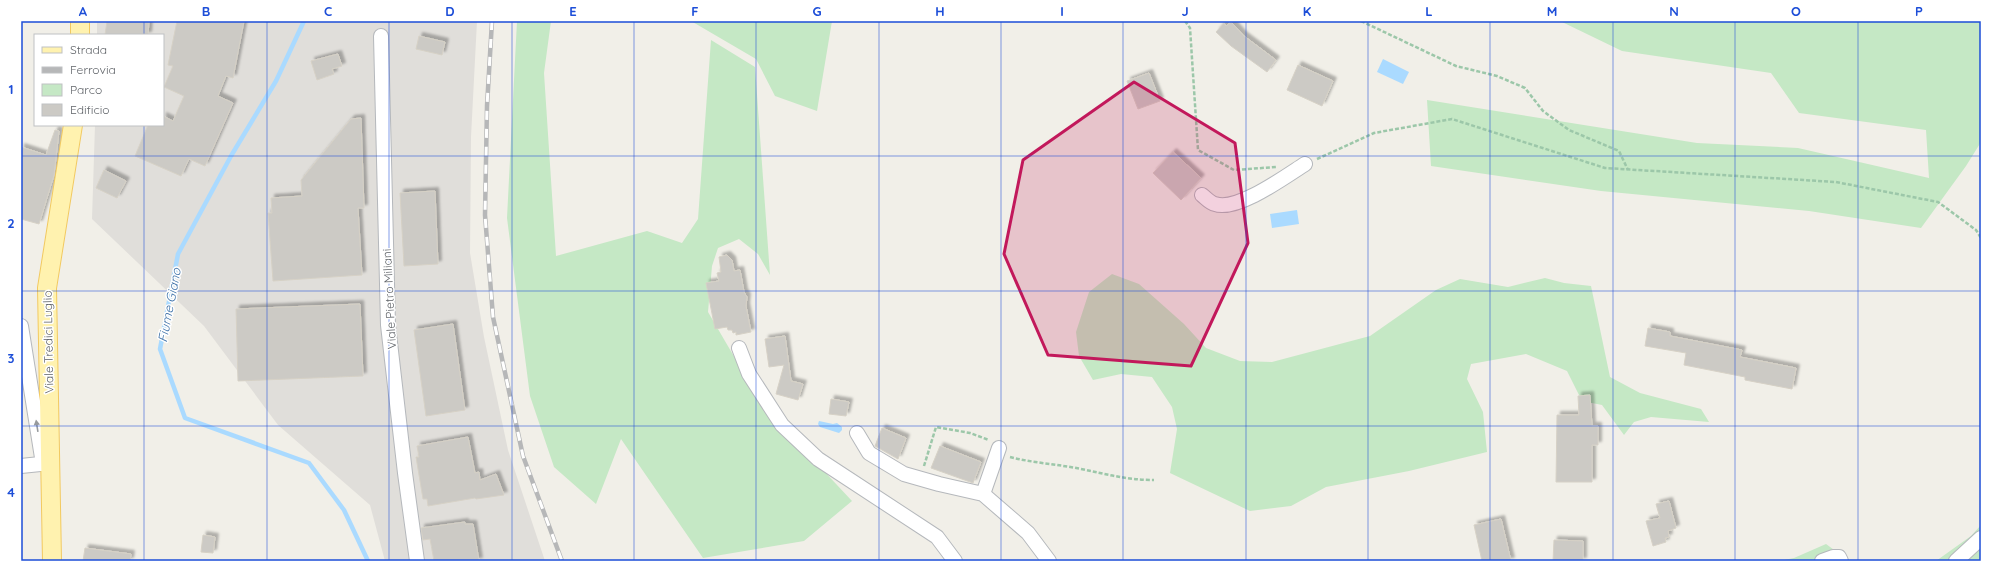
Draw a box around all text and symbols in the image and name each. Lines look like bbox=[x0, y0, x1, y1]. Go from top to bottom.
text: A bbox=[79, 3, 88, 19]
text: B bbox=[202, 3, 210, 19]
text: C bbox=[324, 3, 332, 19]
text: D bbox=[445, 3, 455, 19]
text: E bbox=[569, 3, 577, 19]
text: F bbox=[691, 3, 699, 19]
text: G bbox=[812, 3, 822, 19]
text: H bbox=[935, 3, 945, 19]
text: I bbox=[1060, 3, 1064, 19]
text: J bbox=[1181, 3, 1189, 19]
text: K bbox=[1303, 3, 1312, 19]
text: L bbox=[1425, 3, 1433, 19]
text: M bbox=[1547, 3, 1557, 19]
text: N bbox=[1669, 3, 1679, 19]
text: O bbox=[1791, 3, 1801, 19]
text: P bbox=[1915, 3, 1923, 19]
legend bbox=[34, 34, 164, 126]
text: Strada bbox=[70, 42, 107, 57]
text: Ferrovia bbox=[70, 62, 116, 77]
text: 1 bbox=[8, 81, 14, 97]
text: Parco bbox=[70, 82, 102, 97]
text: Edificio bbox=[70, 102, 110, 117]
text: 2 bbox=[7, 215, 15, 231]
street label: Viale Pietro Miliani bbox=[379, 248, 399, 350]
water label: Fiume Giano bbox=[154, 265, 184, 344]
street label: Viale Tredici Luglio bbox=[40, 290, 56, 394]
text: 3 bbox=[8, 350, 15, 366]
one-way arrow bbox=[34, 419, 40, 432]
text: 4 bbox=[7, 484, 15, 500]

